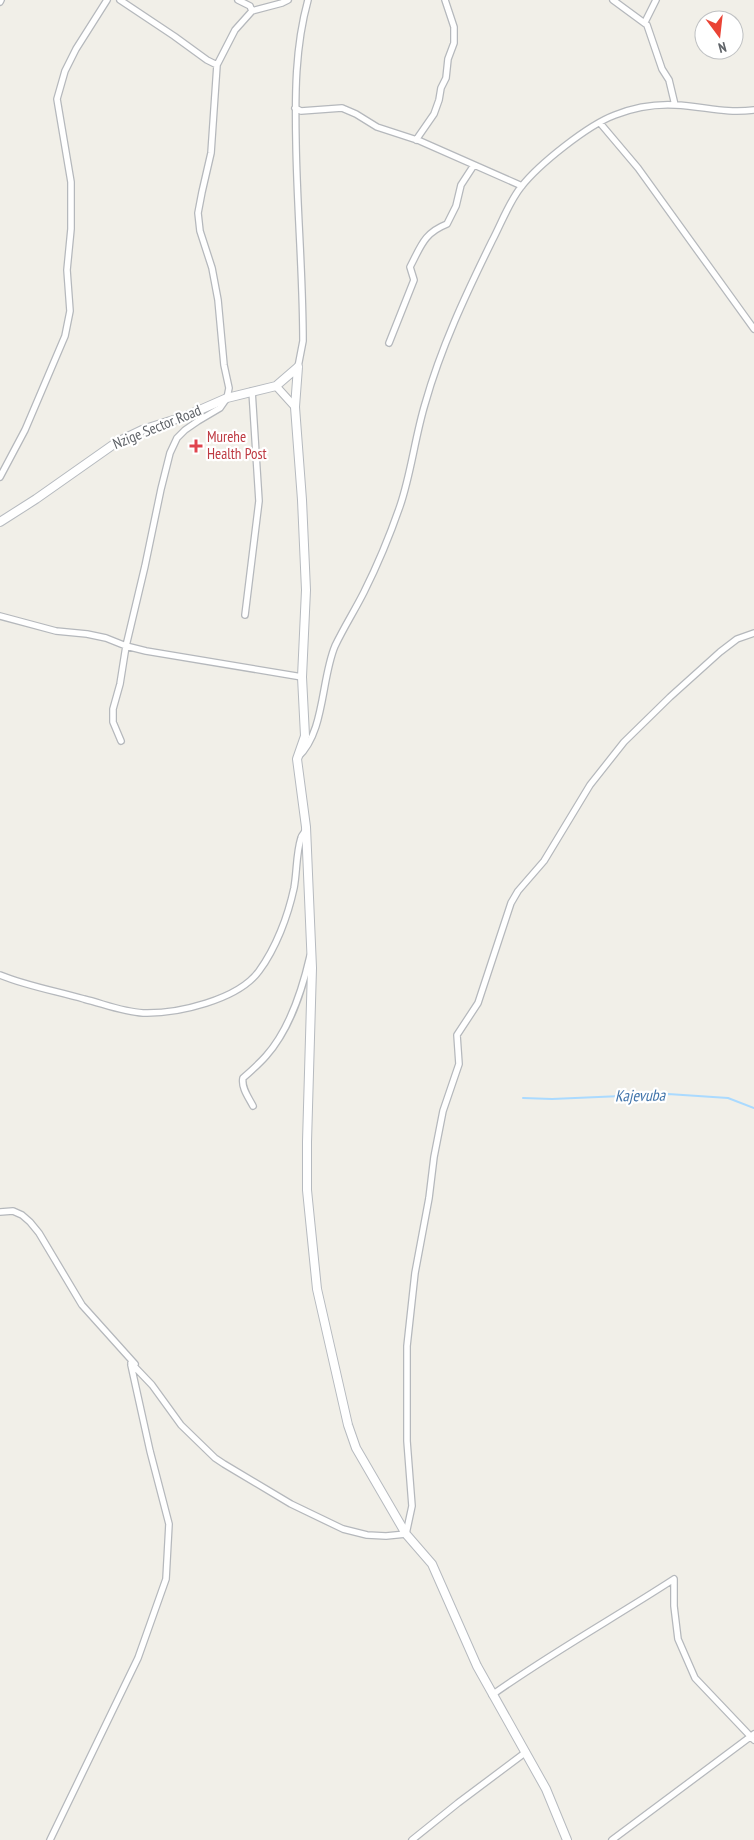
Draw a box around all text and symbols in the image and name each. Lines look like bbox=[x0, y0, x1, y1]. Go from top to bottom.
north arrow bbox=[694, 10, 744, 60]
text: N bbox=[716, 38, 728, 57]
street label: Nzige Sector Road bbox=[110, 400, 204, 453]
place label: Murehe Health Post bbox=[207, 427, 267, 463]
marker: Murehe Health Post bbox=[189, 439, 203, 453]
water label: Kajevuba bbox=[615, 1085, 667, 1105]

